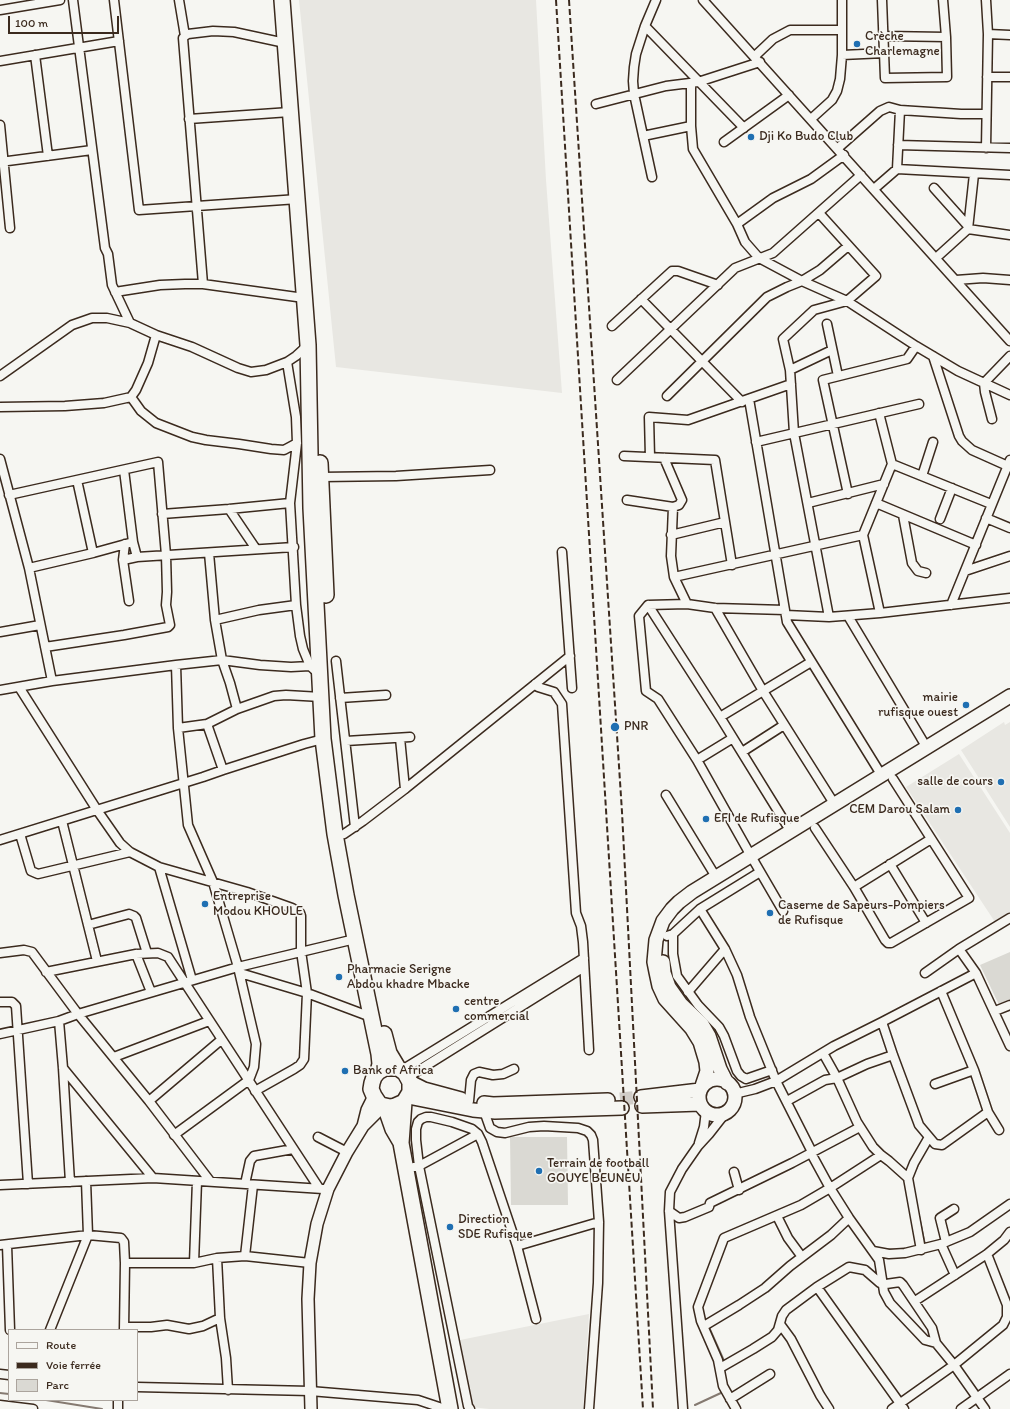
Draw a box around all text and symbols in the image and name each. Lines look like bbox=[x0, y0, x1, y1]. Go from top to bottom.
scale bar bbox=[10, 8, 121, 34]
text: 100 m bbox=[15, 16, 48, 30]
place label: Crèche Charlemagne bbox=[865, 29, 940, 60]
marker: Crèche Charlemagne bbox=[852, 39, 862, 49]
place label: Dji Ko Budo Club bbox=[759, 129, 853, 145]
marker: Dji Ko Budo Club bbox=[746, 132, 756, 142]
place label: mairie rufisque ouest bbox=[878, 690, 958, 721]
marker: mairie rufisque ouest bbox=[961, 700, 971, 710]
place label: PNR bbox=[624, 719, 648, 735]
marker: PNR bbox=[609, 721, 621, 733]
place label: salle de cours bbox=[917, 774, 993, 790]
marker: salle de cours bbox=[996, 777, 1006, 787]
place label: CEM Darou Salam bbox=[849, 802, 950, 818]
marker: CEM Darou Salam bbox=[953, 805, 963, 815]
place label: EFI de Rufisque bbox=[714, 811, 799, 827]
marker: EFI de Rufisque bbox=[701, 814, 711, 824]
place label: Entreprise Modou KHOULE bbox=[213, 889, 303, 920]
place label: Caserne de Sapeurs-Pompiers de Rufisque bbox=[778, 898, 945, 929]
marker: Entreprise Modou KHOULE bbox=[200, 899, 210, 909]
marker: Caserne de Sapeurs-Pompiers de Rufisque bbox=[765, 908, 775, 918]
place label: Pharmacie Serigne Abdou khadre Mbacke bbox=[347, 962, 470, 993]
marker: Pharmacie Serigne Abdou khadre Mbacke bbox=[334, 972, 344, 982]
place label: centre commercial bbox=[464, 994, 529, 1025]
marker: centre commercial bbox=[451, 1004, 461, 1014]
place label: Bank of Africa bbox=[353, 1063, 433, 1079]
marker: Bank of Africa bbox=[340, 1066, 350, 1076]
place label: Terrain de football GOUYE BEUNEU bbox=[547, 1156, 649, 1187]
marker: Terrain de football GOUYE BEUNEU bbox=[534, 1166, 544, 1176]
place label: Direction SDE Rufisque bbox=[458, 1212, 533, 1243]
marker: Direction SDE Rufisque bbox=[445, 1222, 455, 1232]
legend bbox=[8, 1329, 138, 1401]
text: Route bbox=[46, 1338, 76, 1352]
text: Voie ferrée bbox=[46, 1358, 101, 1372]
text: Parc bbox=[46, 1378, 69, 1392]

